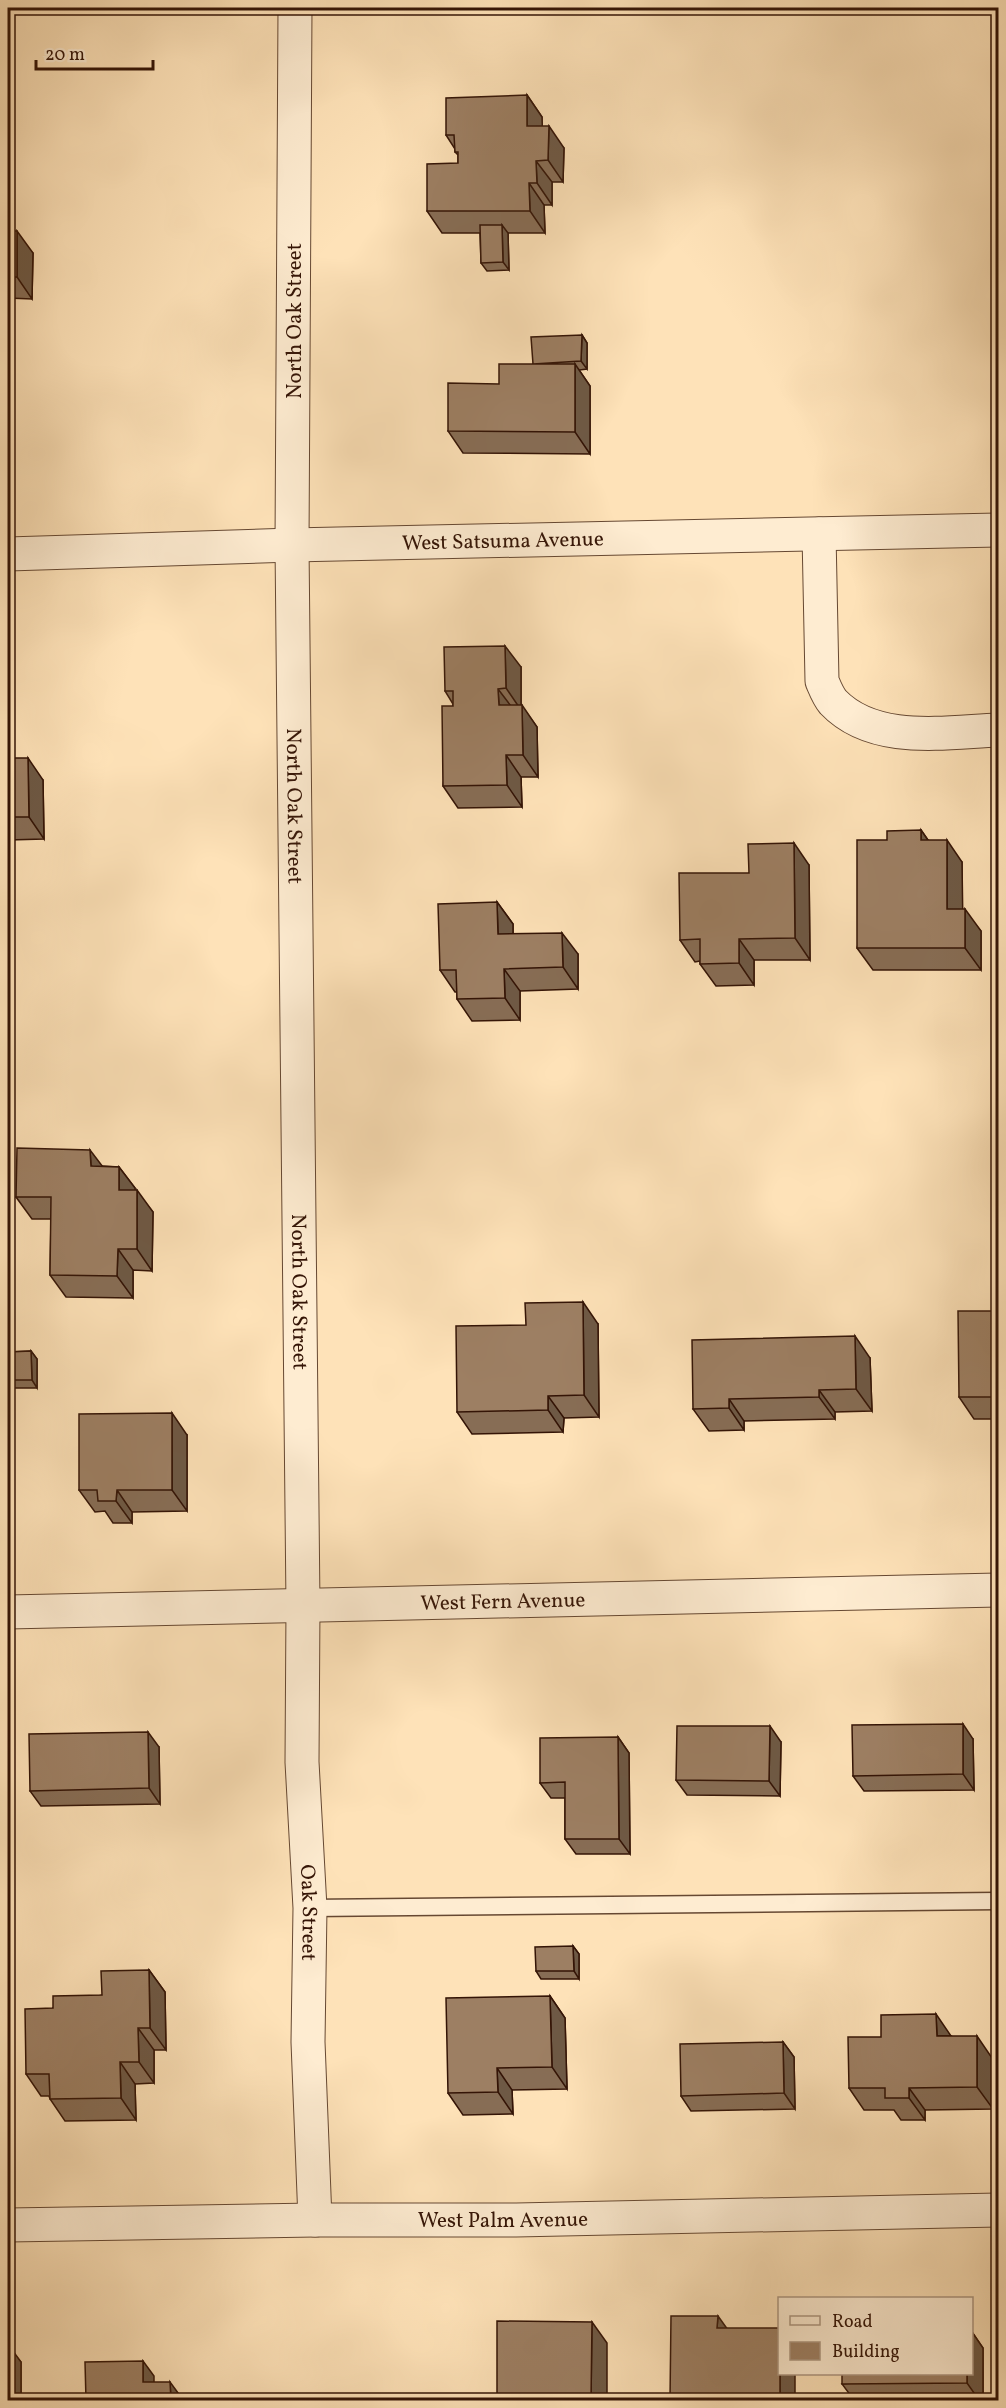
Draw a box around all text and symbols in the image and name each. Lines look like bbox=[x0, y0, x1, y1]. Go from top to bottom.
scale bar bbox=[36, 33, 153, 71]
text: 20 m bbox=[45, 43, 85, 68]
street label: North Oak Street bbox=[281, 243, 310, 399]
street label: West Satsuma Avenue bbox=[402, 525, 604, 559]
street label: North Oak Street bbox=[278, 728, 309, 884]
street label: North Oak Street bbox=[283, 1214, 314, 1370]
street label: West Fern Avenue bbox=[420, 1586, 586, 1619]
street label: Oak Street bbox=[292, 1864, 323, 1961]
street label: West Palm Avenue bbox=[418, 2206, 589, 2236]
legend bbox=[778, 2297, 973, 2375]
text: Road bbox=[832, 2310, 873, 2335]
text: Building bbox=[832, 2340, 900, 2365]

